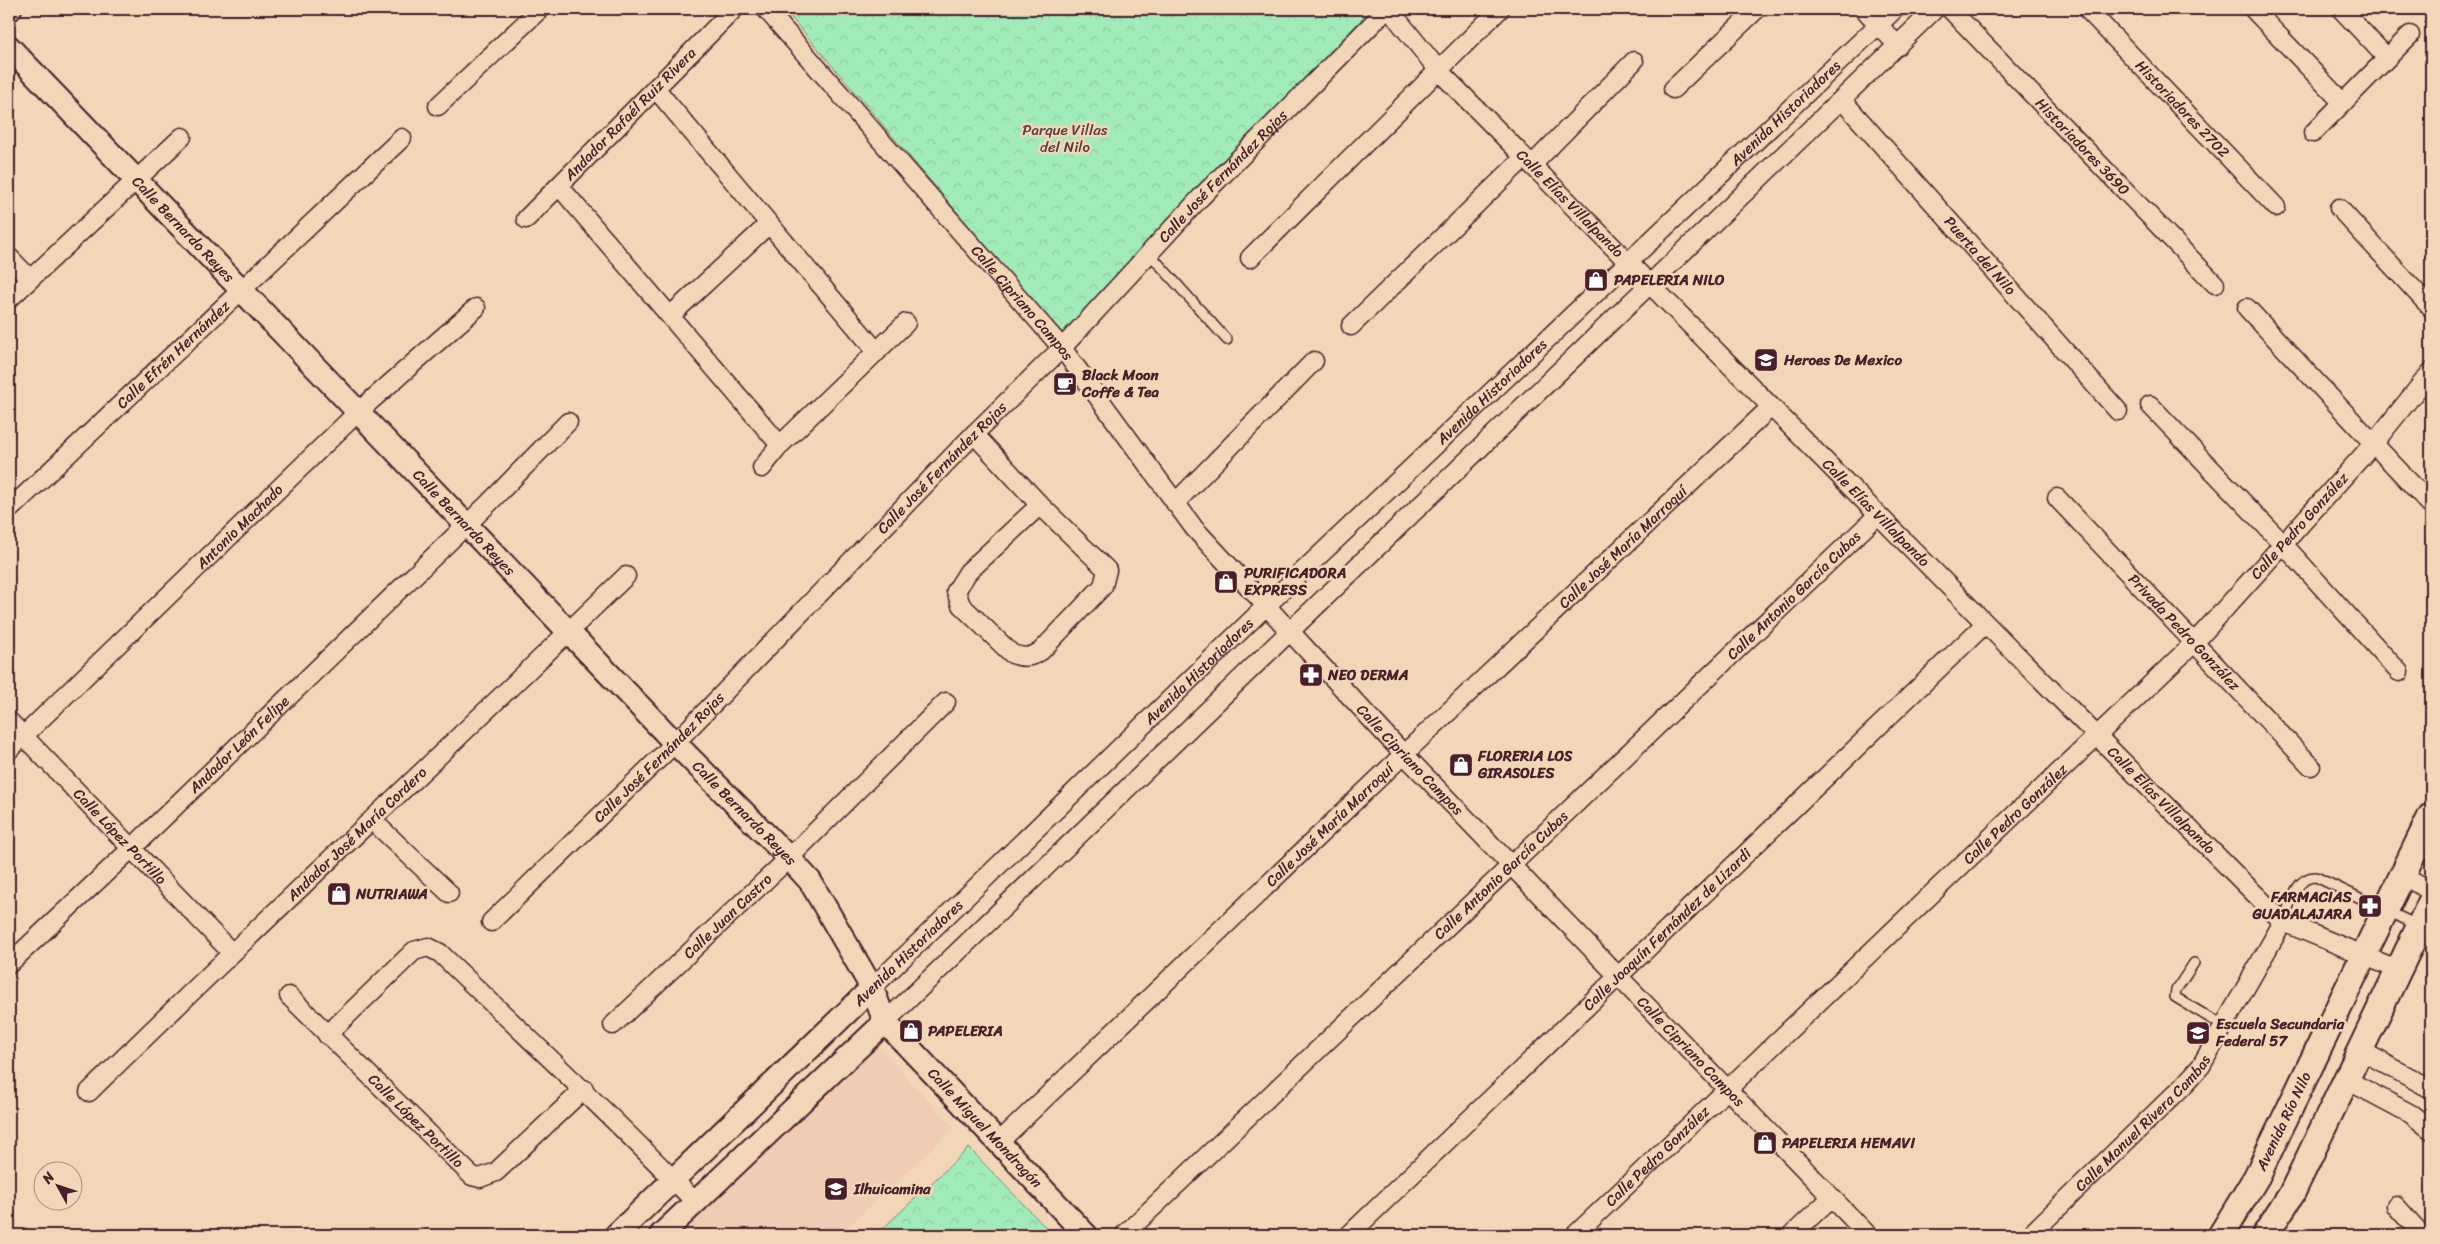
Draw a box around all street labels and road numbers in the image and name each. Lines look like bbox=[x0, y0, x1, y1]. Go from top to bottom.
street label: Andador Rafaél Ruiz Rivera bbox=[557, 41, 703, 187]
street label: Avenida Historiadores bbox=[1723, 53, 1848, 173]
street label: Historiadores 2702 bbox=[2129, 54, 2236, 164]
street label: Historiadores 3690 bbox=[2029, 91, 2136, 202]
street label: Calle José Fernández Rojas bbox=[1152, 103, 1294, 249]
street label: Calle Elías Villalpando bbox=[1510, 143, 1630, 264]
street label: Calle Bernardo Reyes bbox=[125, 169, 241, 289]
street label: Puerta del Nilo bbox=[1937, 210, 2023, 302]
street label: Calle Cipriano Campos bbox=[964, 239, 1080, 366]
street label: Calle Efrén Hernández bbox=[110, 293, 237, 415]
street label: Avenida Historiadores bbox=[1430, 332, 1554, 452]
street label: Calle José Fernández Rojas bbox=[871, 395, 1013, 540]
street label: Calle Elías Villalpando bbox=[1816, 452, 1936, 574]
street label: Calle Bernardo Reyes bbox=[406, 463, 522, 582]
street label: Calle Pedro González bbox=[2244, 466, 2355, 586]
street label: Antonio Machado bbox=[189, 477, 290, 576]
street label: Calle José María Marroquí bbox=[1552, 478, 1695, 615]
street label: Calle Antonio García Cubas bbox=[1720, 524, 1868, 666]
street label: Privada Pedro González bbox=[2122, 567, 2247, 698]
street label: Avenida Historiadores bbox=[1137, 611, 1260, 732]
street label: Calle José Fernández Rojas bbox=[587, 686, 731, 829]
street label: Andador León Felipe bbox=[182, 689, 296, 801]
street label: Calle Cipriano Campos bbox=[1350, 698, 1470, 822]
street label: Calle Elías Villalpando bbox=[2101, 740, 2222, 861]
street label: Calle Bernardo Reyes bbox=[686, 754, 803, 872]
street label: Calle José María Marroquí bbox=[1259, 756, 1401, 893]
street label: Calle Pedro González bbox=[1957, 757, 2074, 871]
street label: Andador José María Cordero bbox=[280, 760, 433, 908]
street label: Calle López Portillo bbox=[67, 782, 173, 891]
street label: Calle Antonio García Cubas bbox=[1427, 804, 1575, 946]
street label: Calle Joaquín Fernández de Lizardi bbox=[1576, 841, 1758, 1017]
street label: Calle Juan Castro bbox=[677, 867, 779, 965]
street label: Avenida Historiadores bbox=[846, 893, 970, 1013]
street label: Calle Cipriano Campos bbox=[1631, 990, 1751, 1113]
street label: Calle Manuel Rivera Cambas bbox=[2068, 1049, 2218, 1198]
street label: Calle Miguel Mondragón bbox=[921, 1061, 1049, 1194]
street label: Calle López Portillo bbox=[362, 1067, 470, 1175]
street label: Avenida Río Nilo bbox=[2248, 1067, 2319, 1176]
street label: Calle Pedro González bbox=[1599, 1099, 1717, 1213]

